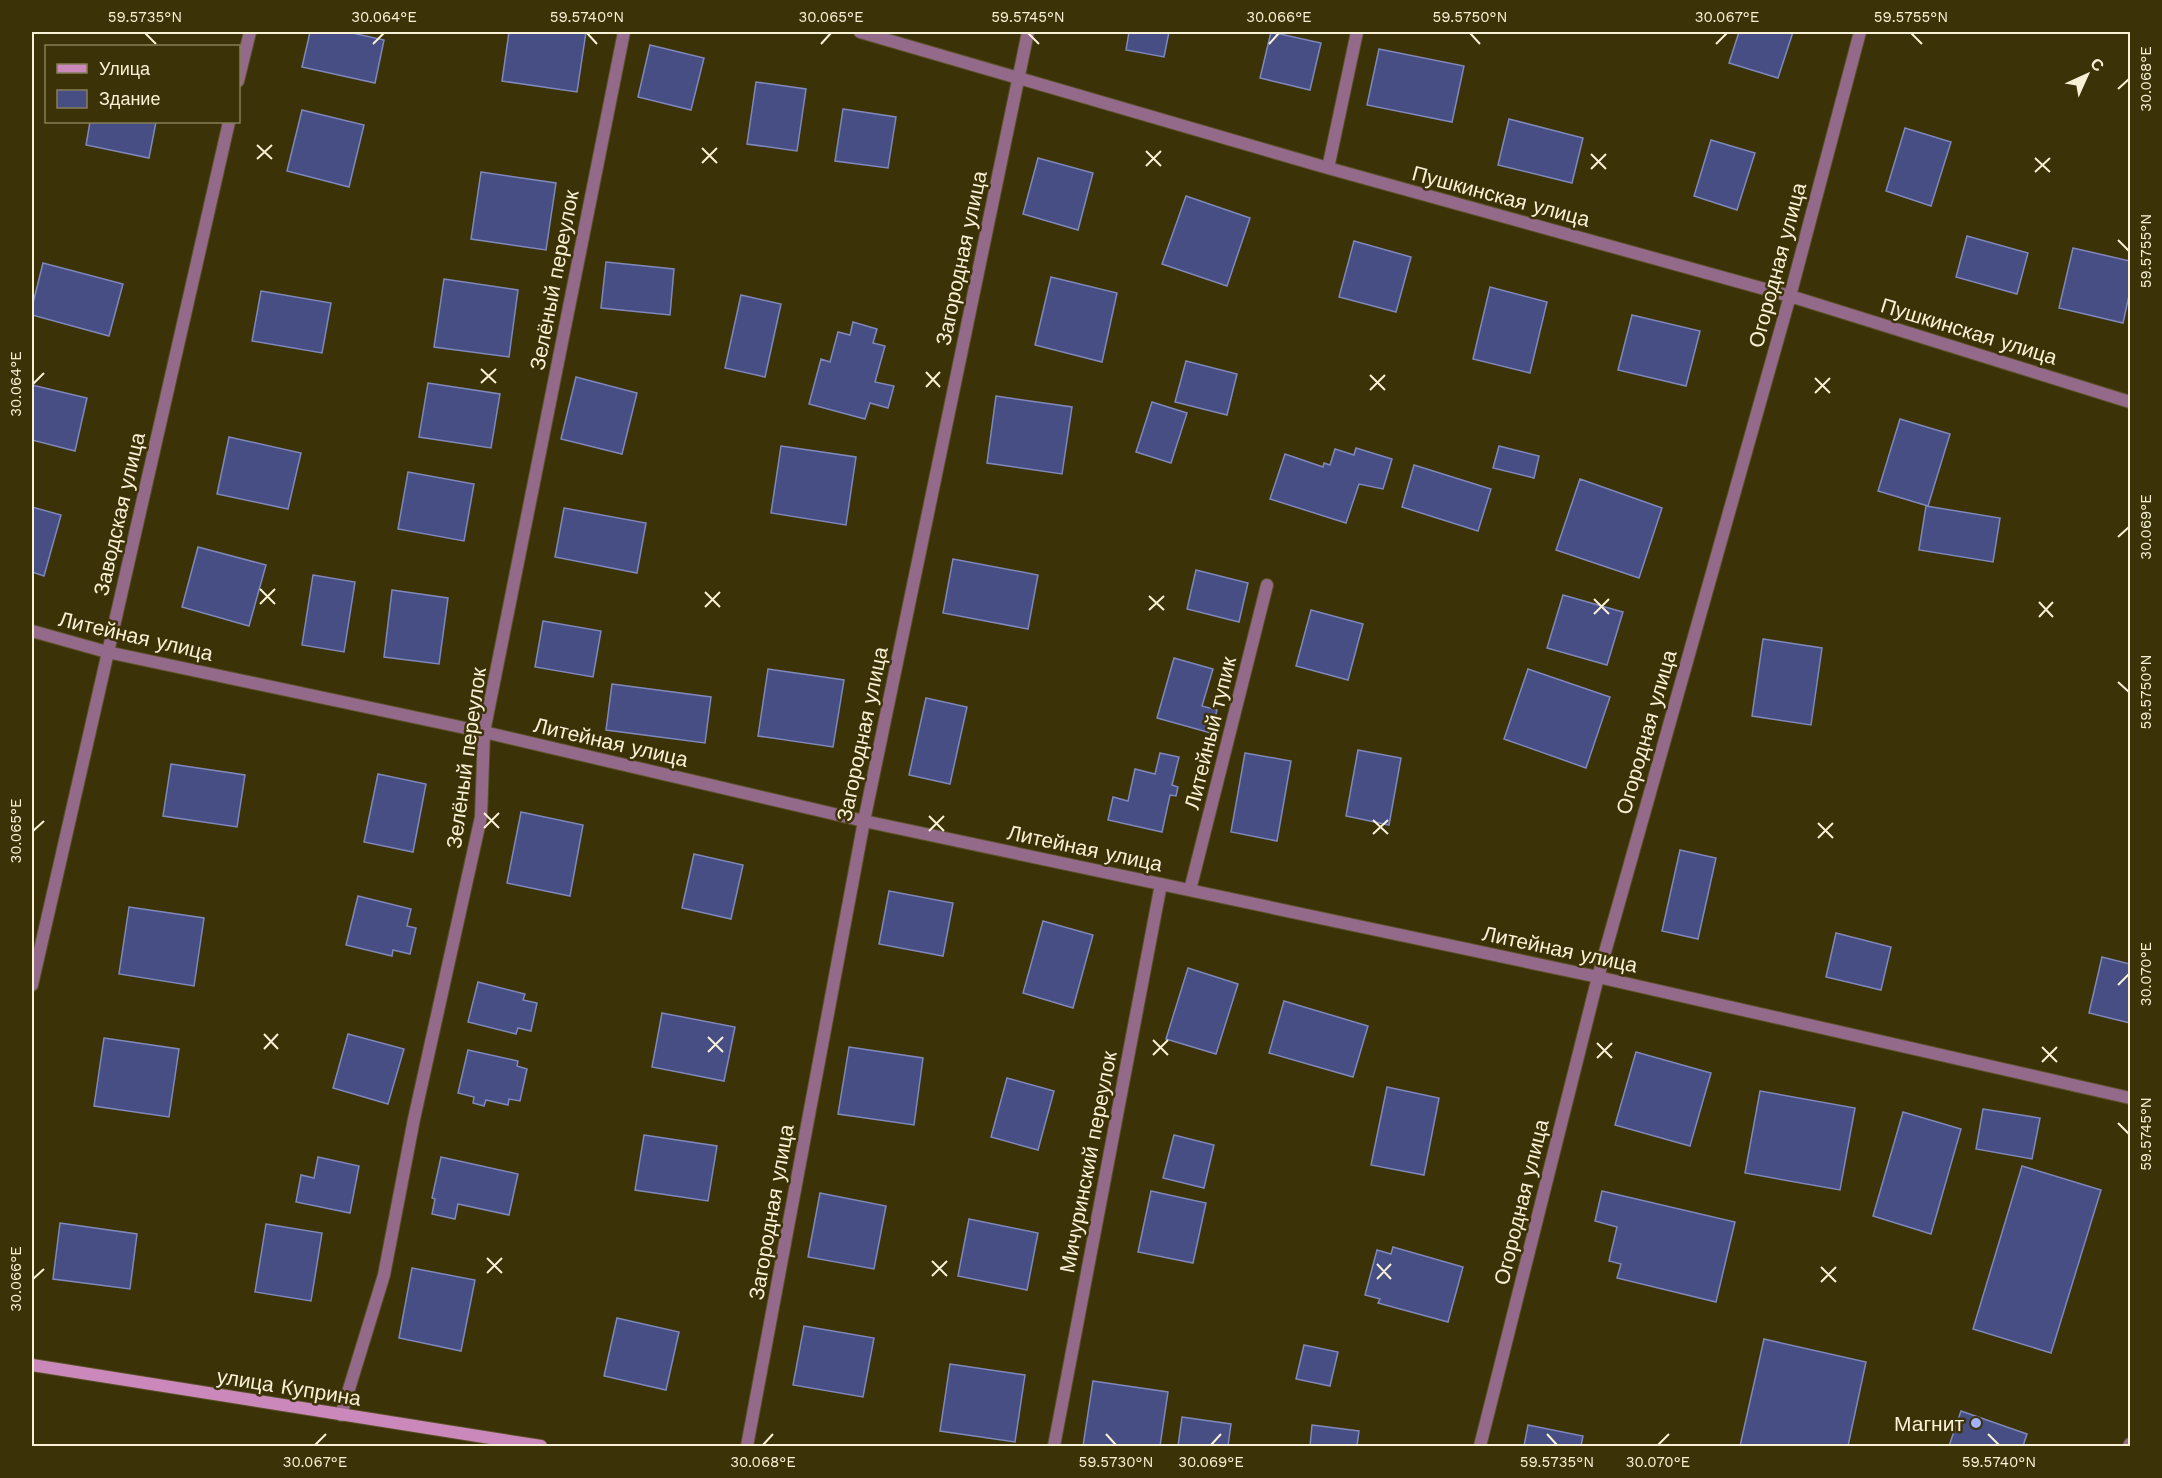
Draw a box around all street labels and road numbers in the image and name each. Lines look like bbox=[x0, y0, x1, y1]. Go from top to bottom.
street label: Пушкинская улица bbox=[1409, 160, 1593, 232]
street label: Загородная улица bbox=[930, 168, 992, 348]
street label: Огородная улица bbox=[1743, 179, 1811, 350]
street label: Зелёный переулок bbox=[524, 187, 584, 372]
street label: Пушкинская улица bbox=[1878, 292, 2060, 370]
street label: Заводская улица bbox=[88, 430, 150, 598]
street label: Литейная улица bbox=[56, 606, 216, 666]
street label: Загородная улица bbox=[831, 644, 893, 824]
street label: Огородная улица bbox=[1611, 647, 1682, 817]
street label: Литейный тупик bbox=[1179, 653, 1241, 812]
street label: Зелёный переулок bbox=[441, 665, 491, 850]
street label: Литейная улица bbox=[531, 712, 691, 772]
street label: Литейная улица bbox=[1005, 819, 1165, 877]
street label: Литейная улица bbox=[1480, 920, 1640, 978]
street label: Мичуринский переулок bbox=[1054, 1048, 1122, 1275]
street label: Огородная улица bbox=[1488, 1116, 1554, 1287]
street label: Загородная улица bbox=[743, 1122, 799, 1302]
street label: улица Куприна bbox=[215, 1363, 363, 1411]

